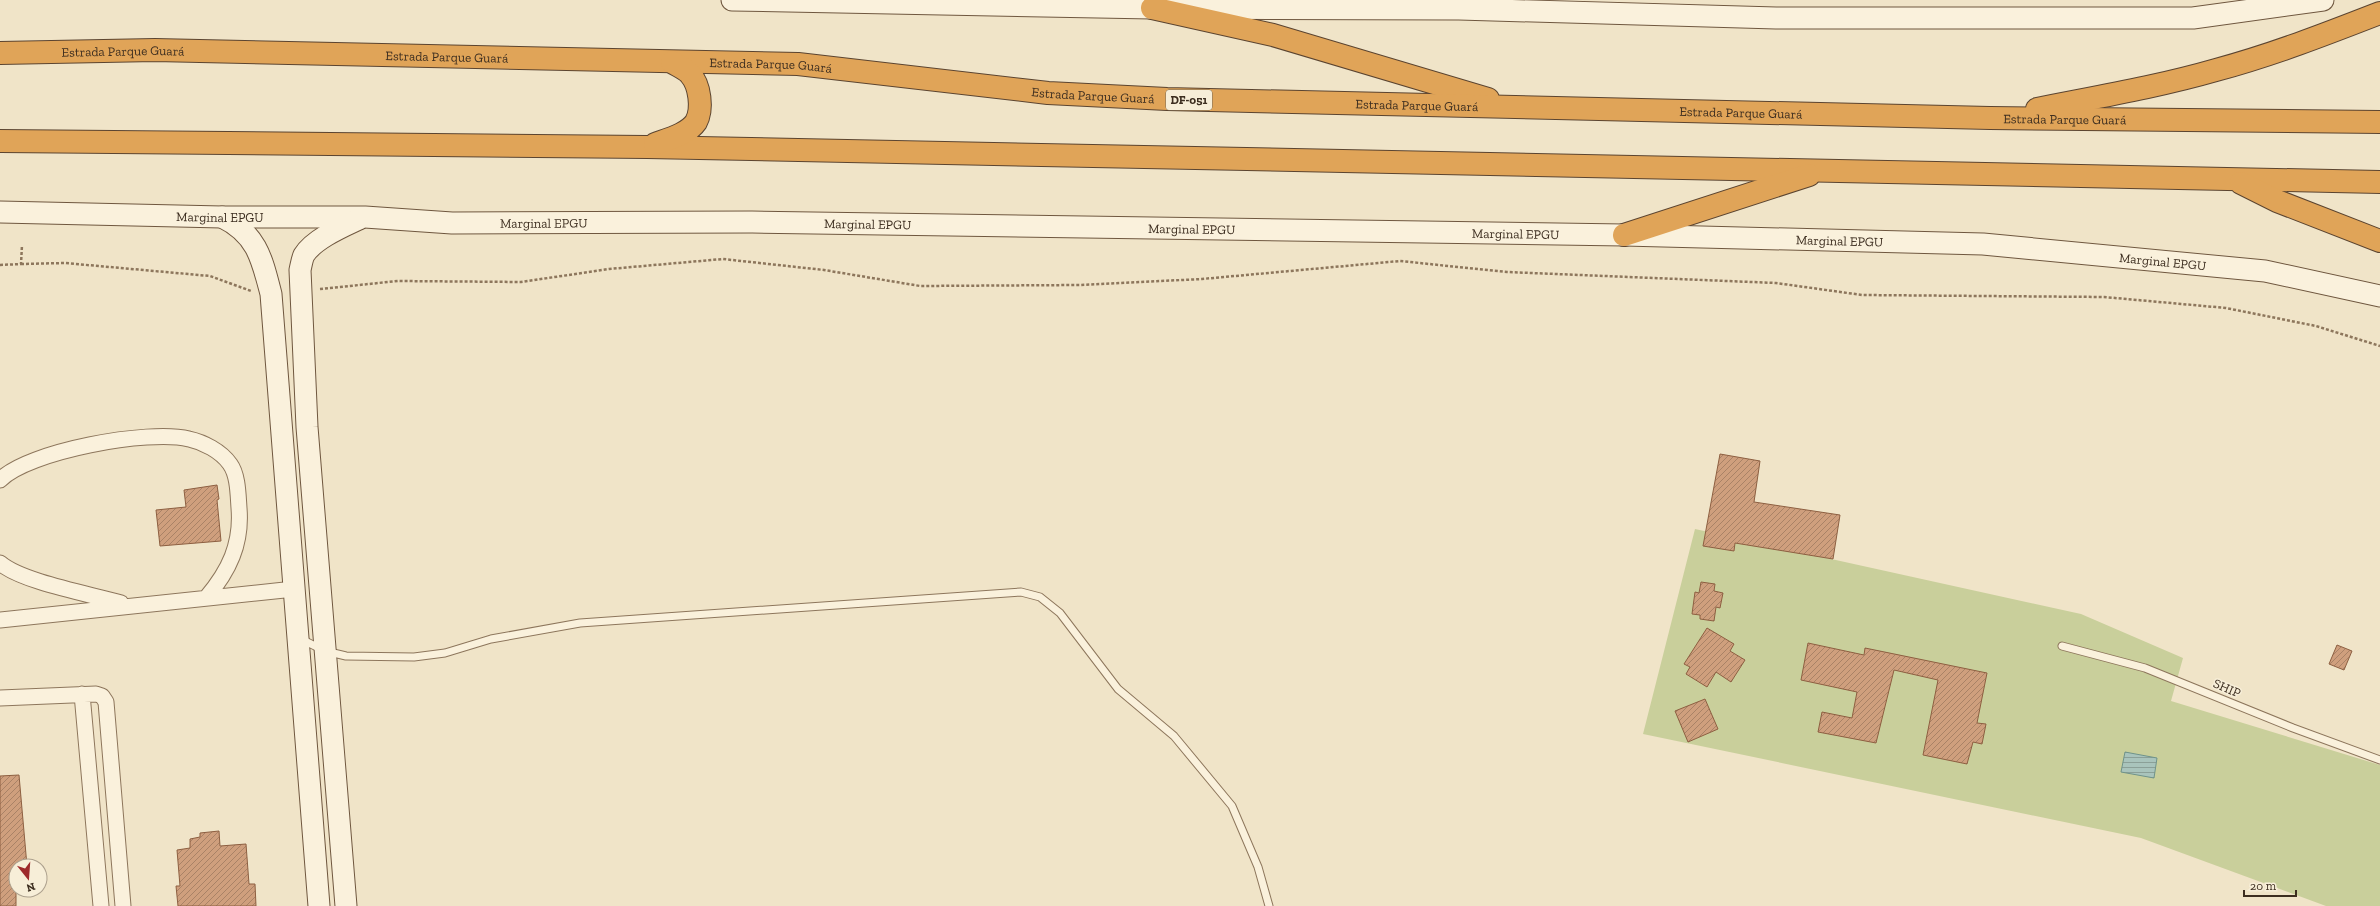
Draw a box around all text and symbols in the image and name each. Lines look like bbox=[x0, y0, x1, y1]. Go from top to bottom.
street label: Estrada Parque Guará bbox=[61, 42, 185, 59]
street label: Estrada Parque Guará bbox=[385, 48, 509, 65]
street label: Estrada Parque Guará bbox=[709, 55, 834, 75]
street label: Estrada Parque Guará bbox=[1031, 84, 1156, 106]
road number: DF-051 bbox=[1166, 90, 1212, 110]
street label: Estrada Parque Guará bbox=[1355, 96, 1479, 114]
street label: Estrada Parque Guará bbox=[1679, 103, 1803, 121]
street label: Estrada Parque Guará bbox=[2003, 111, 2127, 127]
street label: Marginal EPGU bbox=[176, 208, 264, 225]
street label: Marginal EPGU bbox=[500, 215, 587, 230]
street label: Marginal EPGU bbox=[824, 216, 912, 232]
street label: Marginal EPGU bbox=[1148, 220, 1236, 237]
street label: Marginal EPGU bbox=[1472, 225, 1559, 242]
street label: Marginal EPGU bbox=[1796, 232, 1883, 249]
street label: Marginal EPGU bbox=[2118, 250, 2207, 273]
street label: SHIP bbox=[2211, 676, 2243, 701]
north arrow bbox=[8, 858, 48, 898]
scale bar bbox=[2244, 872, 2296, 898]
text: 20 m bbox=[2250, 879, 2277, 893]
text: N bbox=[24, 880, 37, 895]

